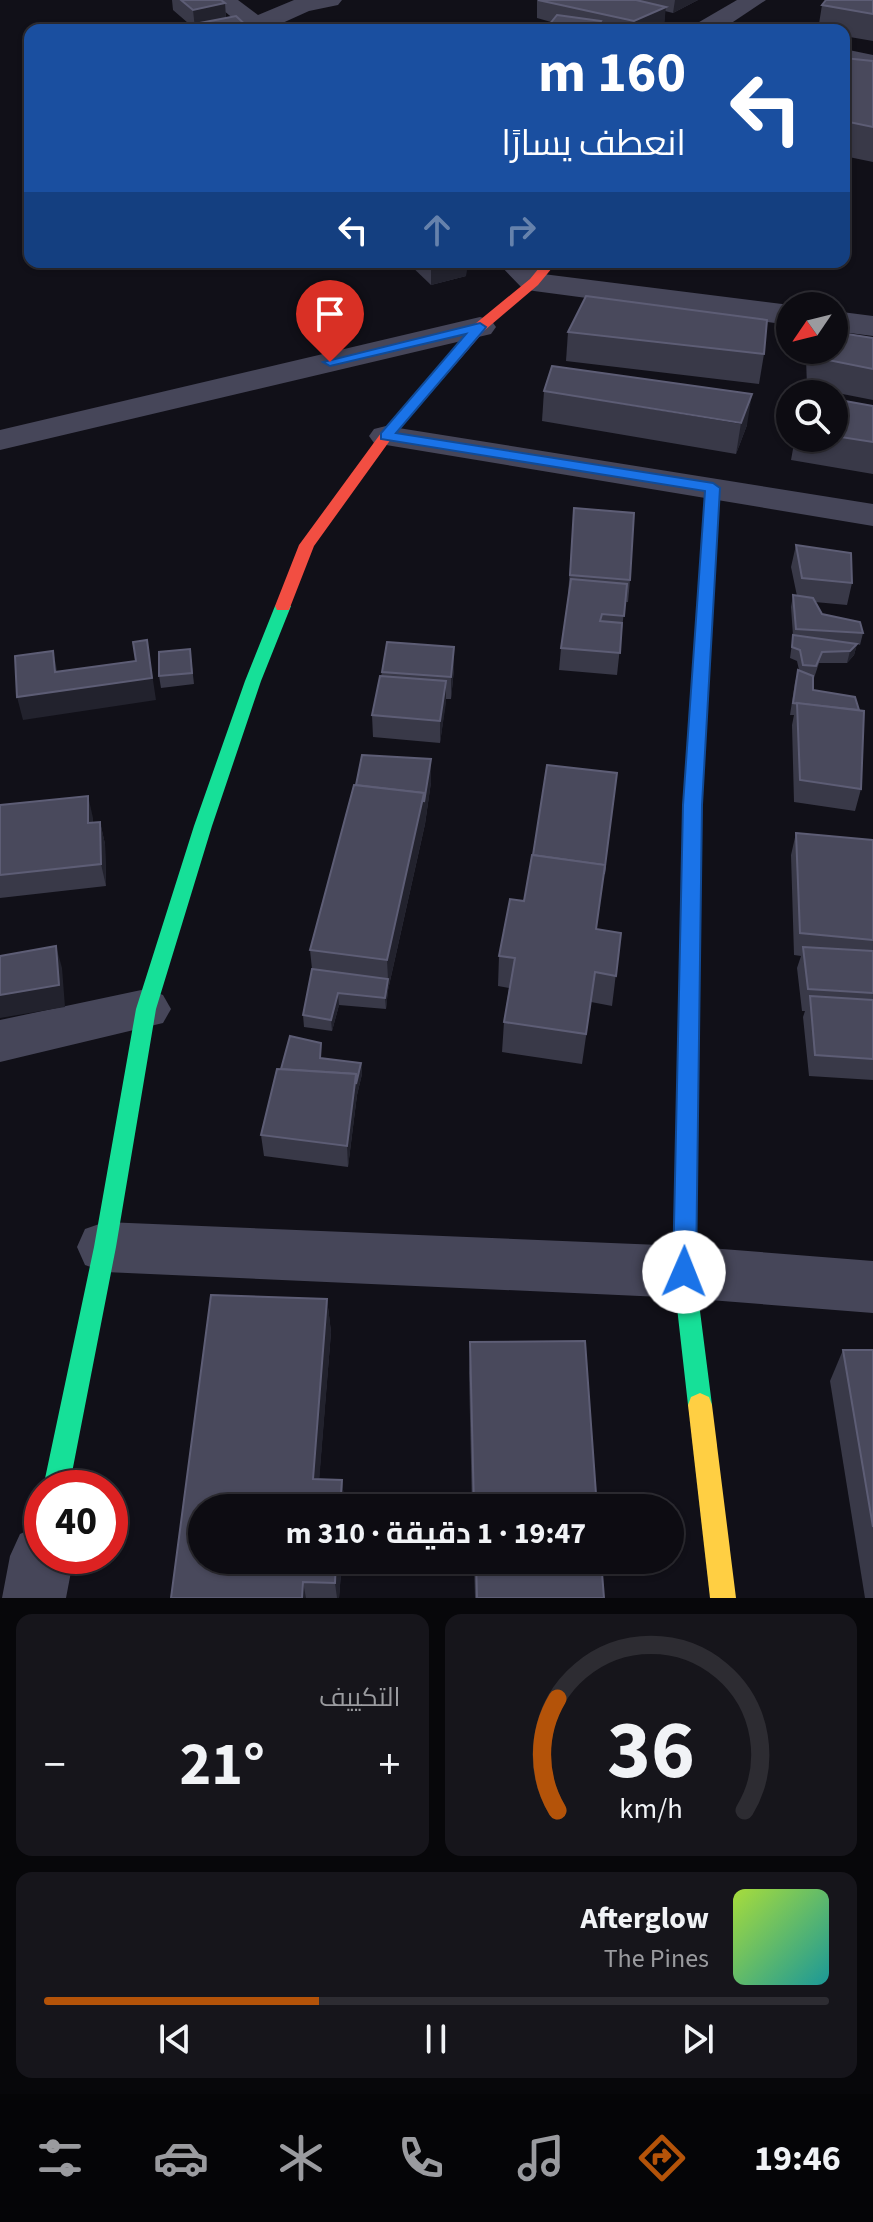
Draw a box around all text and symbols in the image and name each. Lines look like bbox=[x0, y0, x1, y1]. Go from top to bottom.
text: 160 m bbox=[538, 34, 686, 113]
icon: left bbox=[714, 56, 818, 160]
text: انعطف يسارًا bbox=[501, 118, 686, 169]
icon: left bbox=[331, 208, 375, 252]
icon: ahead bbox=[415, 208, 459, 252]
icon: right bbox=[499, 208, 543, 252]
pin bbox=[296, 280, 364, 362]
icon: arrive bbox=[308, 292, 352, 336]
north arrow bbox=[776, 292, 848, 364]
map controls bbox=[776, 292, 848, 452]
button: search bbox=[776, 380, 848, 452]
position arrow bbox=[642, 1230, 726, 1314]
speed limit sign: 40 bbox=[24, 1470, 128, 1574]
text: 19:47 · 1 دقيقة · 310 m bbox=[286, 1512, 586, 1555]
text: التكييف bbox=[319, 1679, 401, 1716]
text: 36 bbox=[607, 1692, 695, 1810]
text: 21° bbox=[180, 1723, 265, 1808]
text: − bbox=[44, 1734, 66, 1797]
text: + bbox=[379, 1734, 400, 1797]
text: km/h bbox=[619, 1789, 682, 1829]
text: Afterglow bbox=[581, 1897, 709, 1940]
text: The Pines bbox=[604, 1940, 709, 1977]
icon: previous bbox=[153, 2017, 197, 2061]
icon: pause bbox=[414, 2017, 458, 2061]
icon: next bbox=[676, 2017, 720, 2061]
icon: filters bbox=[32, 2130, 88, 2186]
icon: car bbox=[153, 2130, 209, 2186]
icon: climate bbox=[273, 2130, 329, 2186]
icon: phone bbox=[393, 2130, 449, 2186]
icon: music bbox=[513, 2130, 569, 2186]
icon: directions bbox=[634, 2130, 690, 2186]
text: 19:46 bbox=[754, 2133, 841, 2184]

